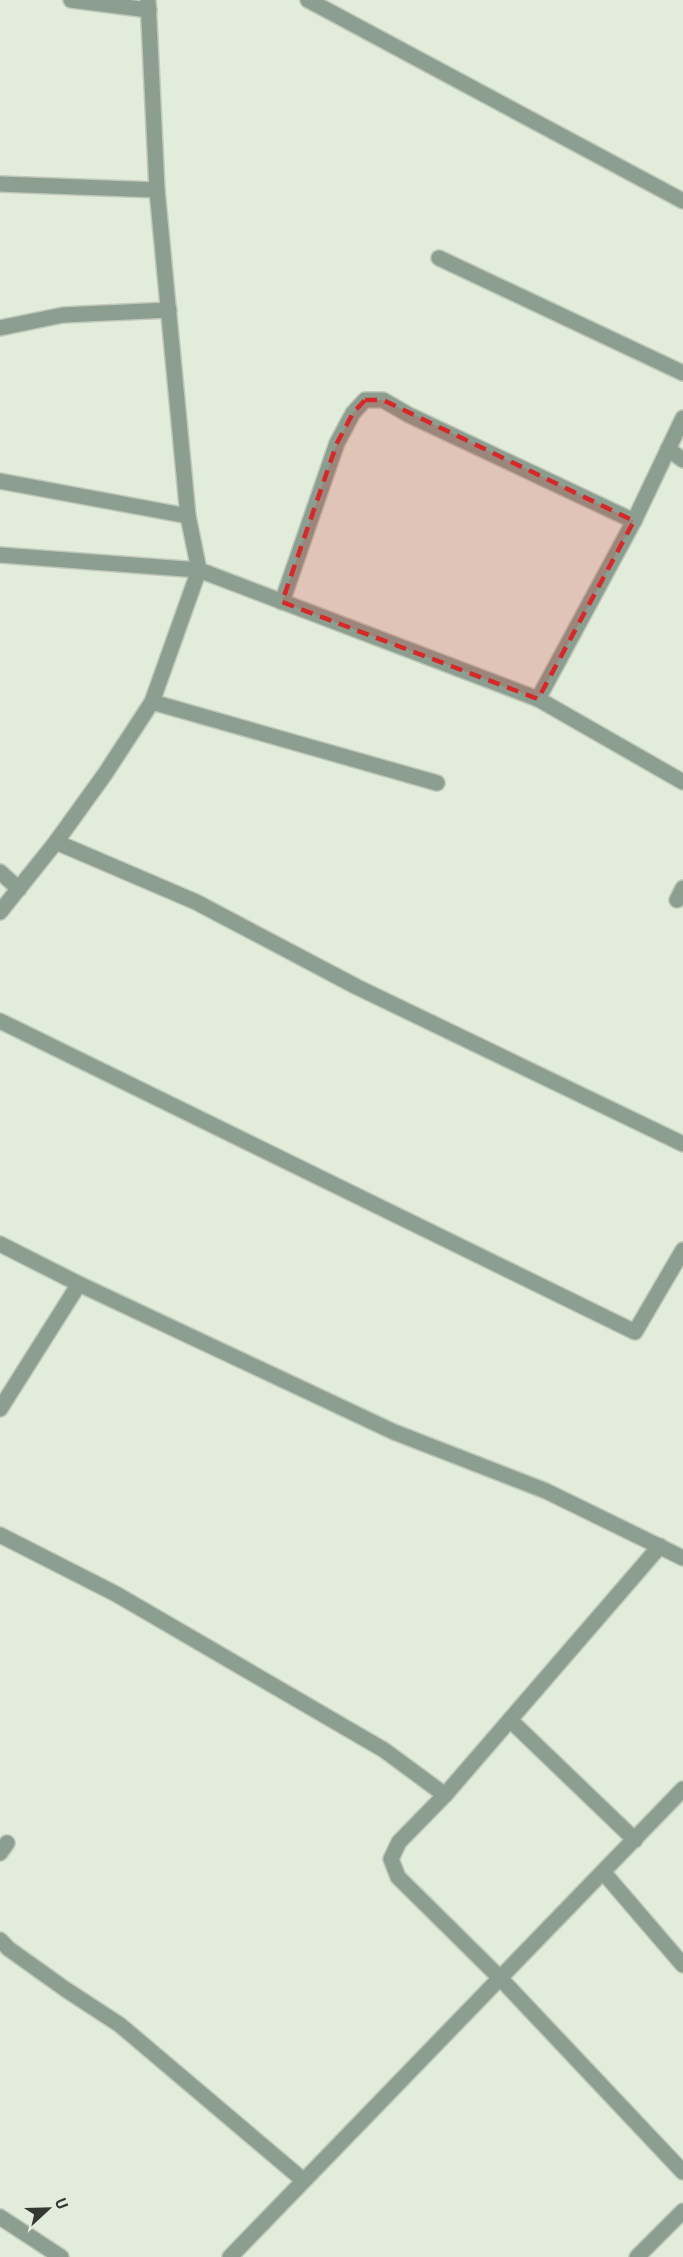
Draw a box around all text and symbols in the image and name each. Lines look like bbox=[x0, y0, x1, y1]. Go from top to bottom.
north arrow bbox=[18, 2179, 78, 2239]
text: U bbox=[52, 2195, 73, 2211]

